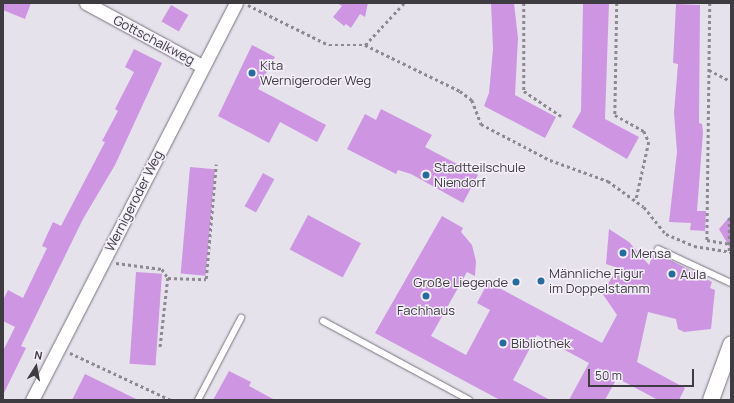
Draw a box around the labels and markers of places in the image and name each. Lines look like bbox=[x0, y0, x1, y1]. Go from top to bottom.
place label: Kita Wernigeroder Weg bbox=[260, 58, 371, 89]
marker: Kita Wernigeroder Weg bbox=[247, 68, 257, 78]
place label: Stadtteilschule Niendorf bbox=[434, 160, 526, 191]
marker: Stadtteilschule Niendorf bbox=[421, 170, 431, 180]
place label: Mensa bbox=[631, 245, 671, 261]
marker: Mensa bbox=[618, 248, 628, 258]
place label: Männliche Figur im Doppelstamm bbox=[549, 266, 649, 297]
place label: Aula bbox=[680, 266, 706, 282]
marker: Aula bbox=[667, 269, 677, 279]
place label: Große Liegende bbox=[413, 274, 508, 290]
marker: Männliche Figur im Doppelstamm bbox=[536, 276, 546, 286]
marker: Große Liegende bbox=[511, 277, 521, 287]
marker: Fachhaus bbox=[421, 291, 431, 301]
place label: Fachhaus bbox=[397, 302, 455, 318]
place label: Bibliothek bbox=[511, 335, 570, 351]
marker: Bibliothek bbox=[498, 338, 508, 348]

